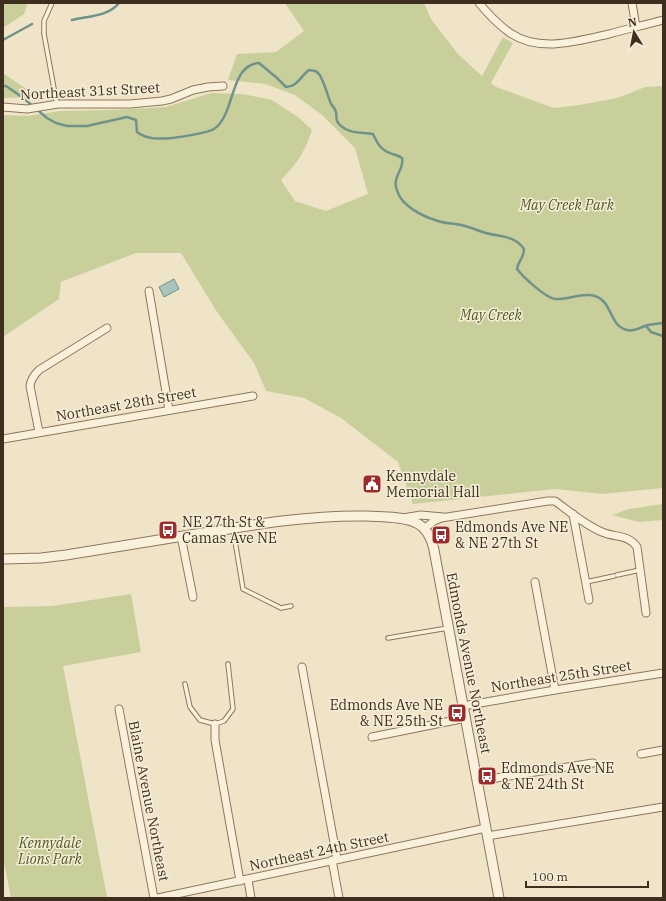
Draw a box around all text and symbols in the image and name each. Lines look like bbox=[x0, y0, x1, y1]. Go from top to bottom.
north arrow bbox=[614, 12, 654, 52]
text: N bbox=[627, 14, 638, 30]
street label: Northeast 31st Street bbox=[20, 78, 160, 104]
park label: May Creek Park bbox=[519, 196, 615, 214]
park label: May Creek bbox=[459, 306, 523, 324]
street label: Northeast 28th Street bbox=[55, 383, 198, 425]
place label: Kennydale Memorial Hall bbox=[386, 467, 480, 501]
public building icon: Kennydale Memorial Hall bbox=[361, 473, 383, 495]
place label: NE 27th St & Camas Ave NE bbox=[182, 513, 277, 547]
place label: Edmonds Ave NE & NE 27th St bbox=[455, 518, 568, 552]
bus stop icon: NE 27th St & Camas Ave NE bbox=[157, 519, 179, 541]
bus stop icon: Edmonds Ave NE & NE 27th St bbox=[430, 524, 452, 546]
street label: Edmonds Avenue Northeast bbox=[443, 571, 495, 755]
street label: Northeast 25th Street bbox=[489, 656, 633, 696]
place label: Edmonds Ave NE & NE 25th St bbox=[330, 696, 443, 730]
bus stop icon: Edmonds Ave NE & NE 25th St bbox=[446, 702, 468, 724]
street label: Blaine Avenue Northeast bbox=[125, 719, 173, 883]
place label: Edmonds Ave NE & NE 24th St bbox=[501, 759, 614, 793]
bus stop icon: Edmonds Ave NE & NE 24th St bbox=[476, 765, 498, 787]
street label: Northeast 24th Street bbox=[248, 827, 390, 875]
park label: Kennydale Lions Park bbox=[17, 834, 83, 868]
scale bar bbox=[526, 863, 648, 889]
text: 100 m bbox=[532, 869, 568, 884]

